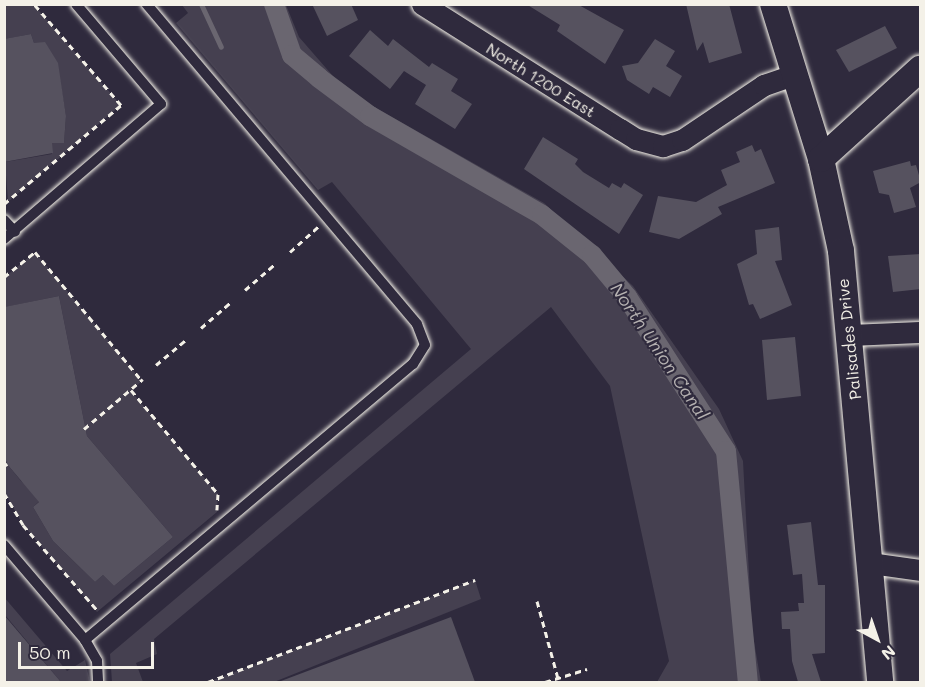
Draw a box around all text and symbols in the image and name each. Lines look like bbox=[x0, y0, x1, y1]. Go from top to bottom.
street label: North 1200 East bbox=[483, 39, 599, 121]
water label: North Union Canal bbox=[606, 278, 714, 424]
street label: Palisades Drive bbox=[833, 278, 865, 400]
north arrow bbox=[847, 609, 907, 669]
scale bar bbox=[21, 630, 158, 668]
text: 50 m bbox=[29, 640, 71, 664]
text: N bbox=[877, 641, 900, 665]

